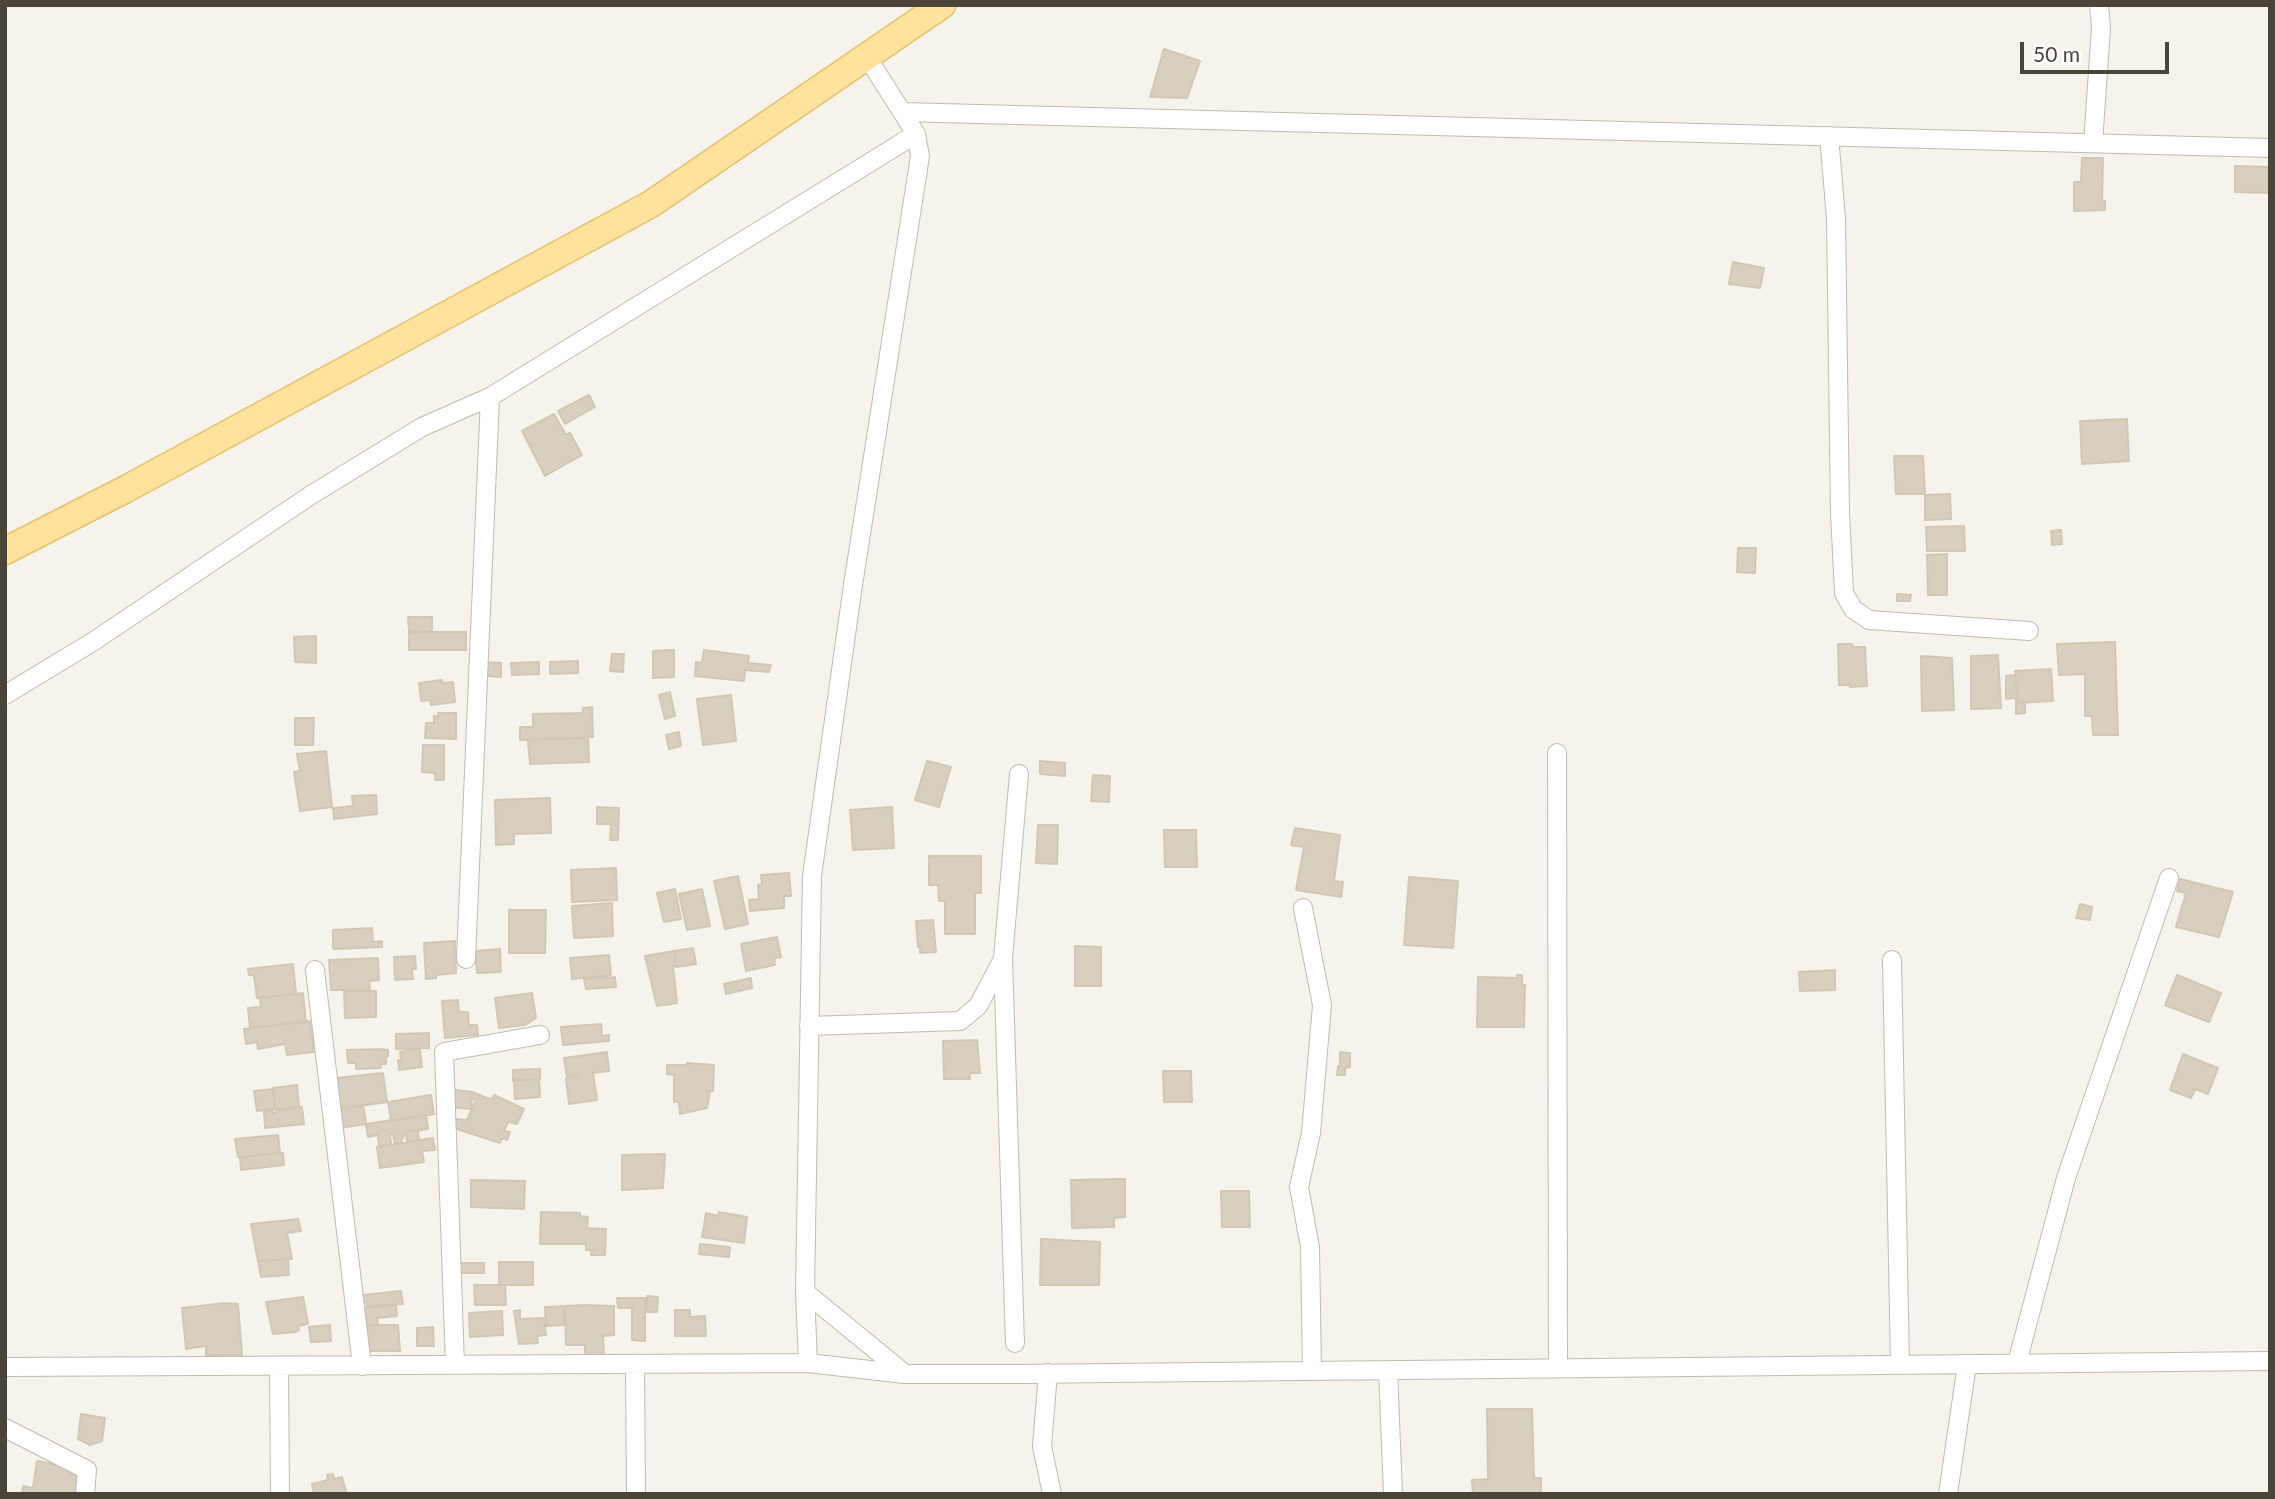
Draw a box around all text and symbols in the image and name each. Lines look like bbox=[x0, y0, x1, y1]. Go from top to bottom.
scale bar bbox=[2023, 28, 2172, 72]
text: 50 m bbox=[2033, 41, 2080, 66]

